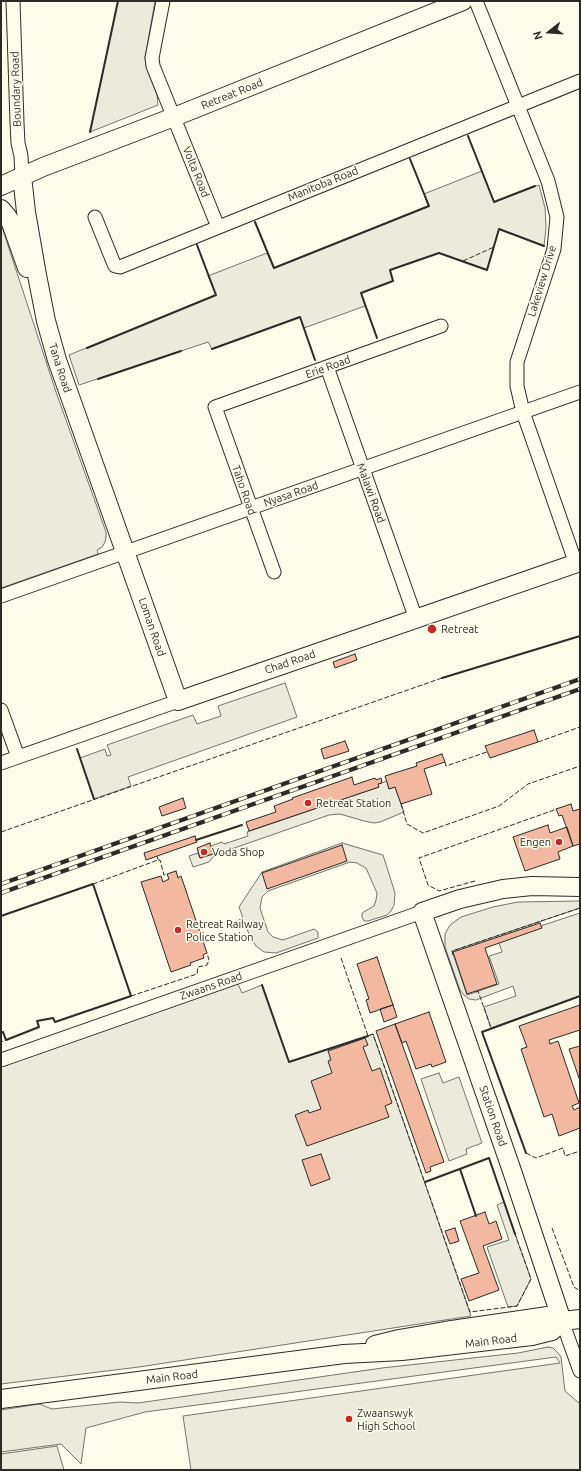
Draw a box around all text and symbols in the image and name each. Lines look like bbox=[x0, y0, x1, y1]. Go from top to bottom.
north arrow bbox=[529, 12, 569, 52]
text: N bbox=[531, 30, 544, 41]
street label: Boundary Road bbox=[8, 51, 24, 127]
street label: Retreat Road bbox=[199, 76, 265, 112]
street label: Volta Road bbox=[180, 145, 212, 199]
street label: Manitoba Road bbox=[286, 164, 360, 204]
street label: Lakeview Drive bbox=[525, 244, 559, 318]
street label: Tana Road bbox=[46, 342, 74, 394]
street label: Erie Road bbox=[304, 353, 352, 381]
street label: Malawi Road bbox=[354, 461, 388, 525]
street label: Taho Road bbox=[229, 463, 259, 517]
street label: Nyasa Road bbox=[262, 478, 320, 510]
street label: Loman Road bbox=[136, 596, 168, 658]
place label: Retreat bbox=[441, 622, 478, 636]
marker: Retreat bbox=[426, 623, 438, 635]
street label: Chad Road bbox=[263, 647, 317, 677]
place label: Retreat Station bbox=[316, 796, 391, 810]
marker: Retreat Station bbox=[303, 798, 313, 808]
place label: Engen bbox=[520, 835, 551, 849]
marker: Engen bbox=[554, 837, 564, 847]
place label: Voda Shop bbox=[212, 845, 265, 859]
marker: Voda Shop bbox=[199, 847, 209, 857]
place label: Retreat Railway Police Station bbox=[186, 917, 263, 943]
marker: Retreat Railway Police Station bbox=[173, 925, 183, 935]
street label: Zwaans Road bbox=[178, 969, 244, 1003]
street label: Station Road bbox=[476, 1084, 510, 1148]
street label: Main Road bbox=[464, 1331, 518, 1351]
street label: Main Road bbox=[145, 1367, 199, 1387]
place label: Zwaanswyk High School bbox=[357, 1406, 415, 1432]
marker: Zwaanswyk High School bbox=[344, 1414, 354, 1424]

